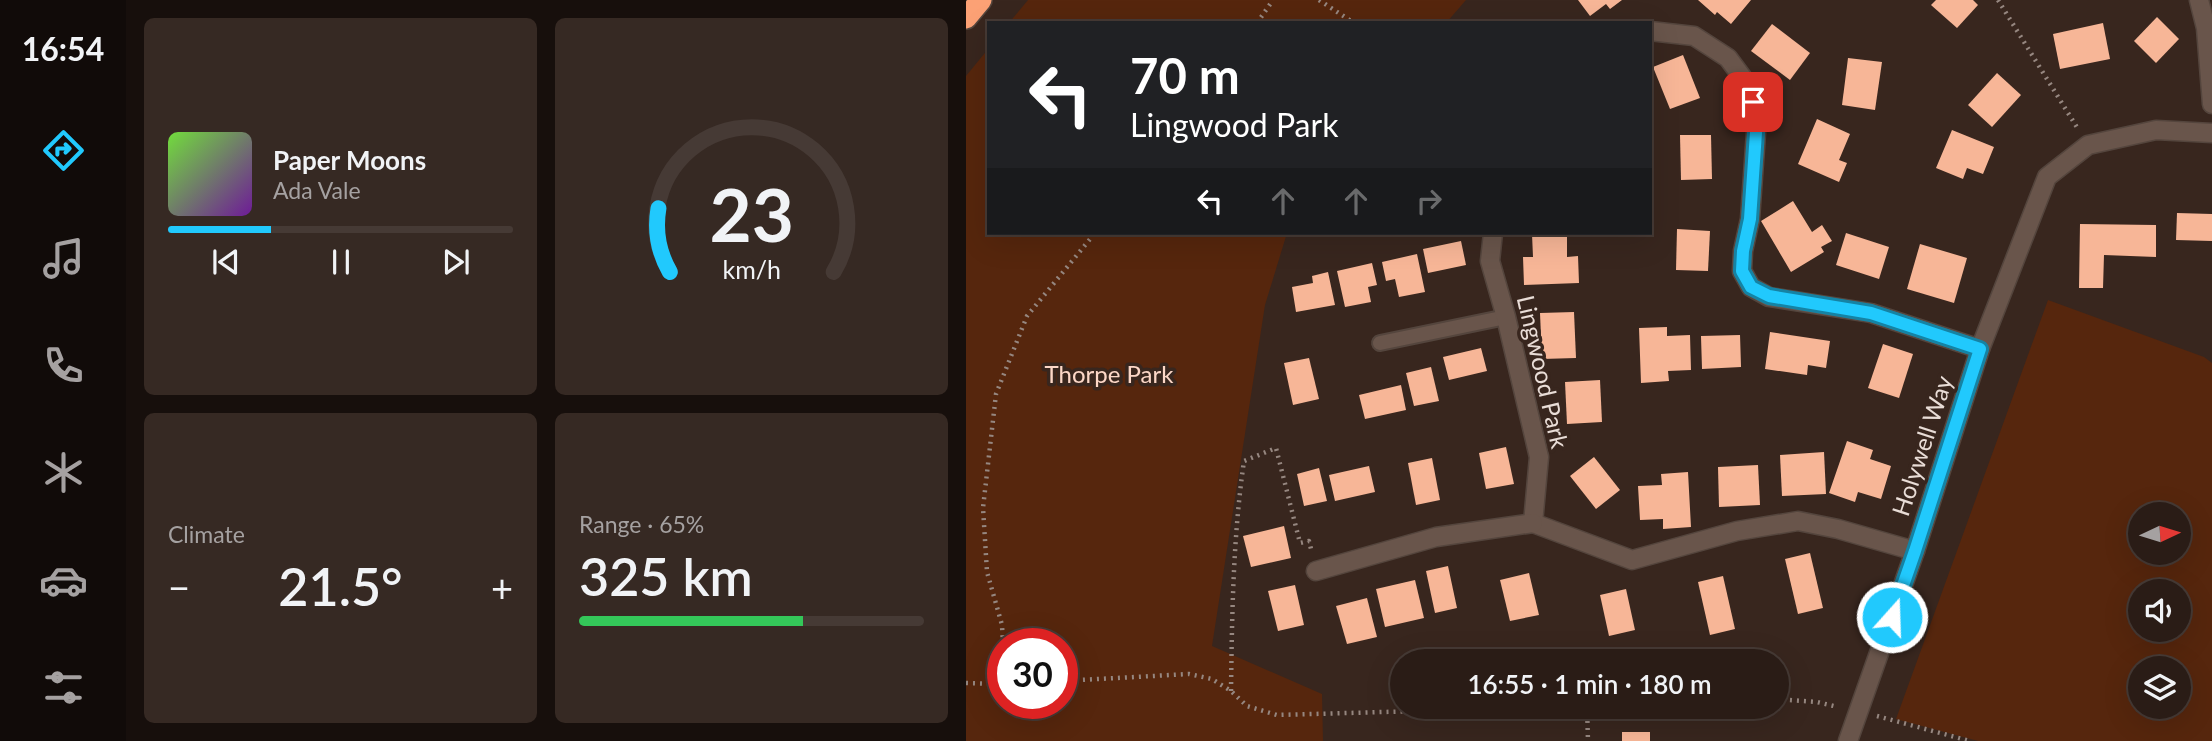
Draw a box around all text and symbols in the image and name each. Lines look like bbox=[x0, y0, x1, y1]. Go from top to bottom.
text: 16:54 bbox=[22, 29, 104, 68]
text: 70 m bbox=[1130, 46, 1240, 104]
icon: left bbox=[1015, 49, 1106, 140]
pin bbox=[1723, 72, 1783, 132]
icon: arrive bbox=[1734, 83, 1772, 121]
text: Lingwood Park bbox=[1130, 105, 1338, 144]
icon: directions bbox=[39, 126, 88, 175]
text: Paper Moons bbox=[273, 144, 426, 176]
text: 23 bbox=[709, 171, 794, 259]
text: Ada Vale bbox=[273, 176, 361, 204]
icon: left bbox=[1191, 182, 1229, 220]
icon: ahead bbox=[1264, 182, 1302, 220]
icon: ahead bbox=[1337, 182, 1375, 220]
icon: right bbox=[1410, 182, 1448, 220]
icon: music bbox=[39, 234, 88, 283]
icon: previous bbox=[207, 243, 245, 281]
icon: pause bbox=[322, 243, 360, 281]
icon: next bbox=[437, 243, 475, 281]
text: km/h bbox=[722, 254, 781, 284]
street label: Lingwood Park bbox=[1512, 292, 1575, 452]
icon: phone bbox=[39, 341, 88, 390]
park label: Thorpe Park bbox=[1045, 359, 1174, 388]
street label: Holywell Way bbox=[1885, 371, 1958, 519]
icon: climate bbox=[39, 448, 88, 497]
north arrow bbox=[2128, 502, 2191, 565]
map controls bbox=[2128, 502, 2191, 719]
text: Range · 65% bbox=[579, 510, 704, 538]
text: Climate bbox=[168, 520, 245, 548]
text: 325 km bbox=[579, 545, 753, 607]
text: 21.5° bbox=[278, 555, 403, 617]
icon: car bbox=[39, 556, 88, 605]
text: − bbox=[168, 564, 190, 610]
text: + bbox=[491, 564, 513, 610]
button: sound bbox=[2128, 579, 2191, 642]
position arrow bbox=[1855, 580, 1929, 654]
speed limit sign: 30 bbox=[987, 628, 1078, 719]
button: layers bbox=[2128, 656, 2191, 719]
icon: filters bbox=[39, 663, 88, 712]
text: 16:55 · 1 min · 180 m bbox=[1467, 668, 1712, 700]

